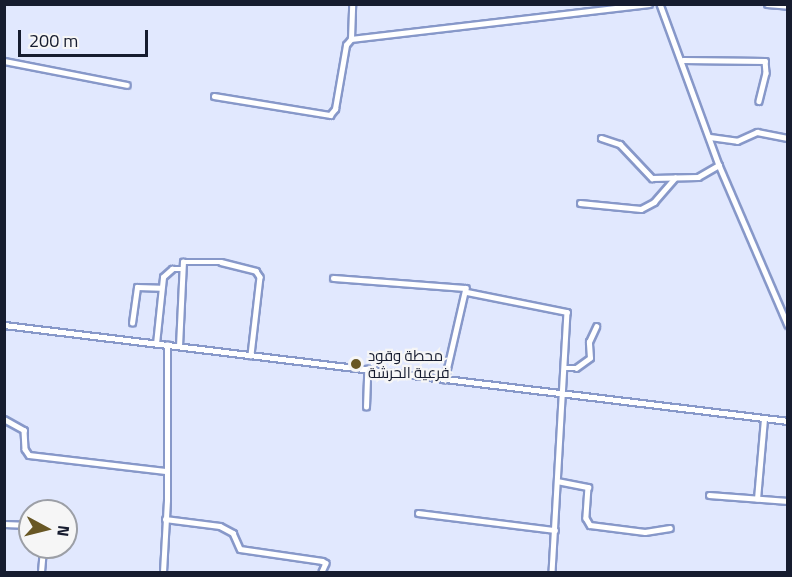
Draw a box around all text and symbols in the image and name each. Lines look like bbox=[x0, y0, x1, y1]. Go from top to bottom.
scale bar bbox=[21, 18, 152, 56]
text: 200 m bbox=[29, 27, 78, 54]
place label: محطة وقود فرعية الحرشة bbox=[368, 346, 450, 381]
marker: محطة وقود فرعية الحرشة bbox=[349, 357, 363, 371]
north arrow bbox=[18, 499, 78, 559]
text: N bbox=[51, 524, 76, 538]

